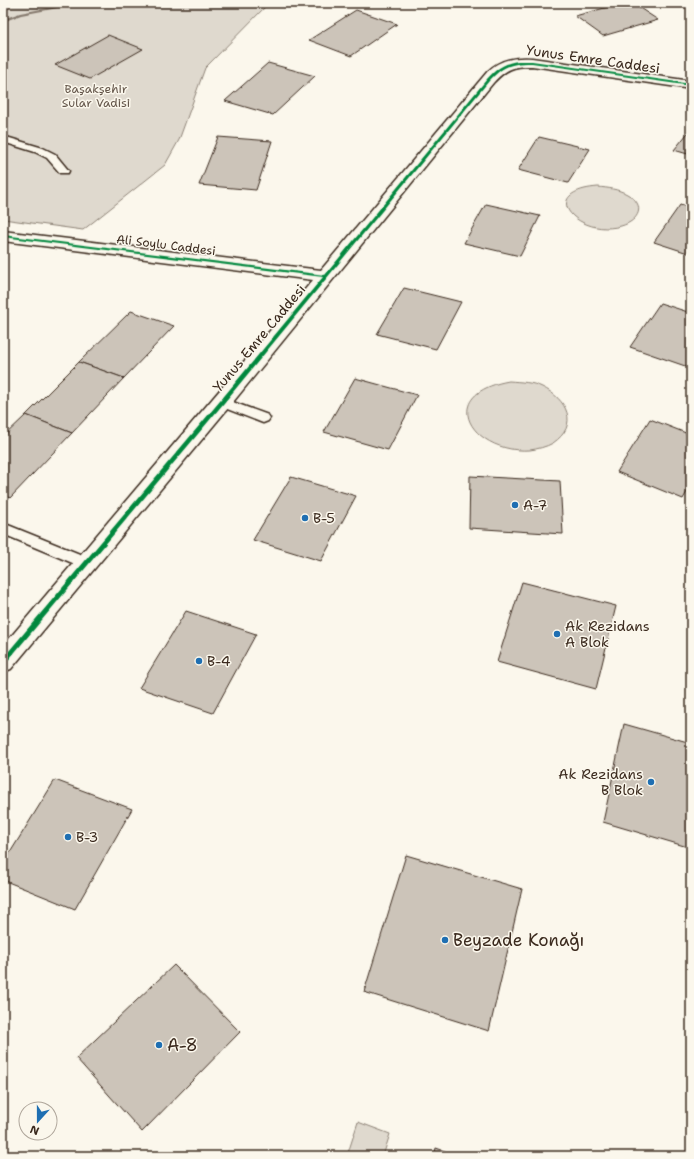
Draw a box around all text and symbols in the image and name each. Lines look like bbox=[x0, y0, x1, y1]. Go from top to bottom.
street label: Yunus Emre Caddesi bbox=[525, 41, 661, 77]
park label: Başakşehir Sular Vadisi bbox=[62, 81, 130, 111]
street label: Ali Soylu Caddesi bbox=[115, 231, 217, 259]
street label: Yunus Emre Caddesi bbox=[209, 280, 309, 396]
place label: A-7 bbox=[523, 496, 547, 514]
marker: A-7 bbox=[510, 500, 520, 510]
place label: B-5 bbox=[313, 509, 335, 527]
marker: B-5 bbox=[300, 513, 310, 523]
place label: Ak Rezidans A Blok bbox=[565, 617, 650, 651]
marker: Ak Rezidans A Blok bbox=[552, 629, 562, 639]
place label: B-4 bbox=[207, 652, 231, 670]
marker: B-4 bbox=[194, 656, 204, 666]
place label: Ak Rezidans B Blok bbox=[558, 765, 643, 799]
marker: Ak Rezidans B Blok bbox=[646, 777, 656, 787]
place label: B-3 bbox=[76, 828, 98, 846]
marker: B-3 bbox=[63, 832, 73, 842]
place label: Beyzade Konağı bbox=[453, 929, 584, 951]
marker: Beyzade Konağı bbox=[440, 935, 450, 945]
place label: A-8 bbox=[167, 1034, 198, 1056]
marker: A-8 bbox=[154, 1040, 164, 1050]
north arrow bbox=[18, 1101, 58, 1141]
text: N bbox=[28, 1121, 41, 1138]

